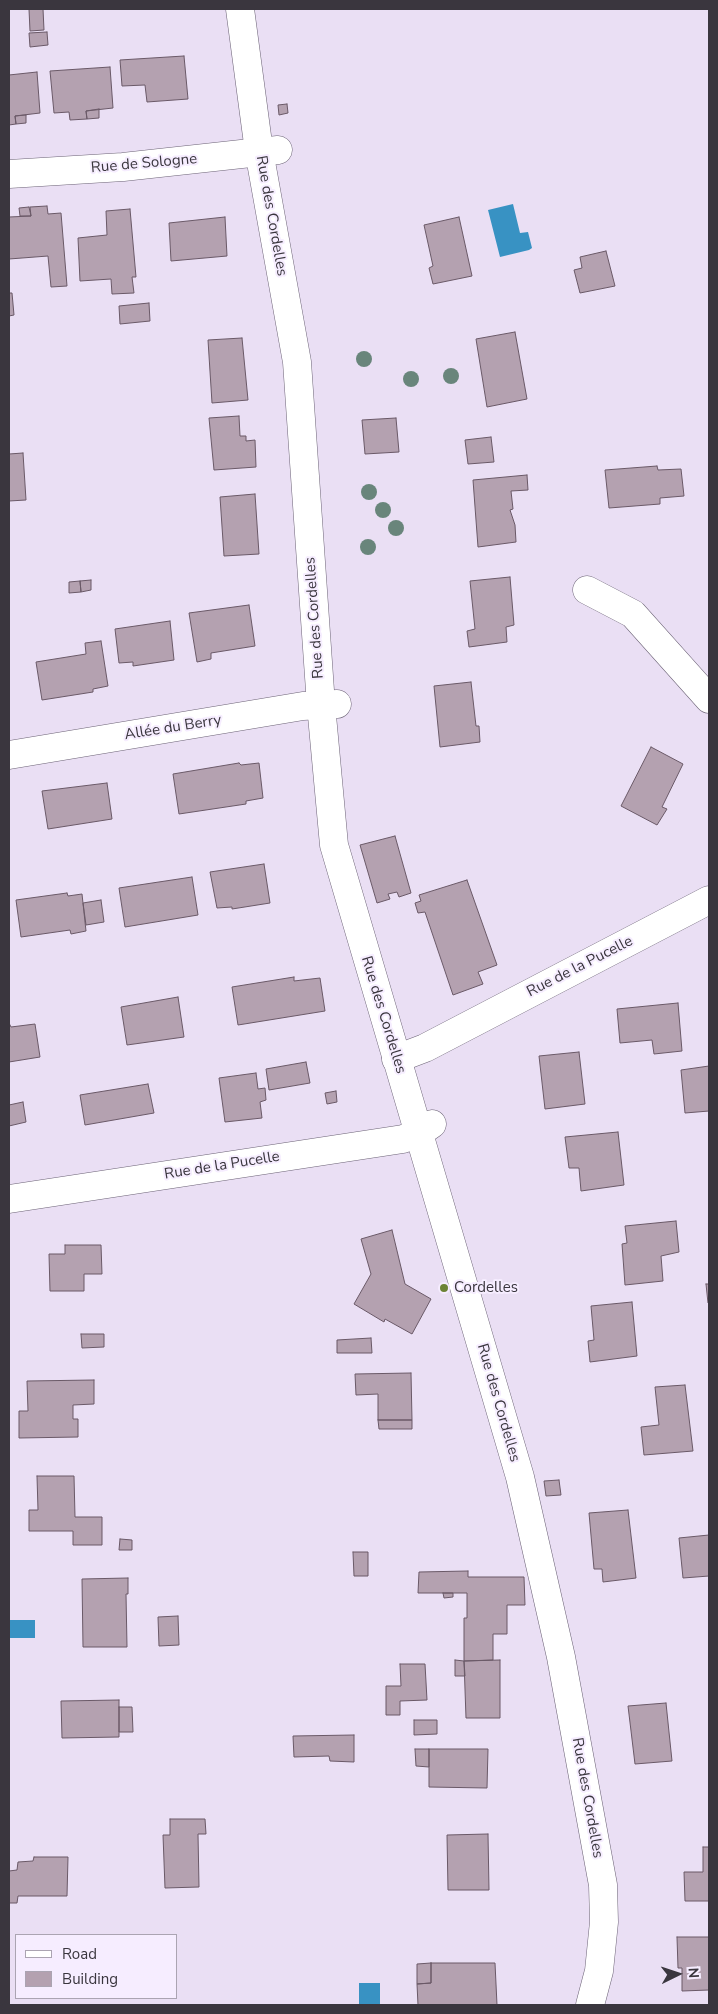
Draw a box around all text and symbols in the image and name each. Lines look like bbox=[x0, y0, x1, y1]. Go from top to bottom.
street label: Rue de Sologne bbox=[90, 150, 198, 178]
street label: Rue des Cordelles bbox=[252, 154, 290, 278]
street label: Rue des Cordelles bbox=[302, 557, 328, 679]
street label: Allée du Berry bbox=[123, 711, 223, 745]
street label: Rue de la Pucelle bbox=[524, 933, 636, 1001]
street label: Rue des Cordelles bbox=[357, 954, 409, 1076]
street label: Rue de la Pucelle bbox=[163, 1148, 281, 1184]
place label: Cordelles bbox=[454, 1279, 518, 1297]
marker: Cordelles bbox=[438, 1282, 450, 1294]
street label: Rue des Cordelles bbox=[473, 1342, 523, 1464]
street label: Rue des Cordelles bbox=[568, 1736, 606, 1860]
legend bbox=[15, 1934, 178, 1999]
text: Road bbox=[62, 1944, 97, 1964]
north arrow bbox=[653, 1949, 703, 1999]
text: N bbox=[684, 1967, 703, 1979]
text: Building bbox=[62, 1969, 118, 1989]

